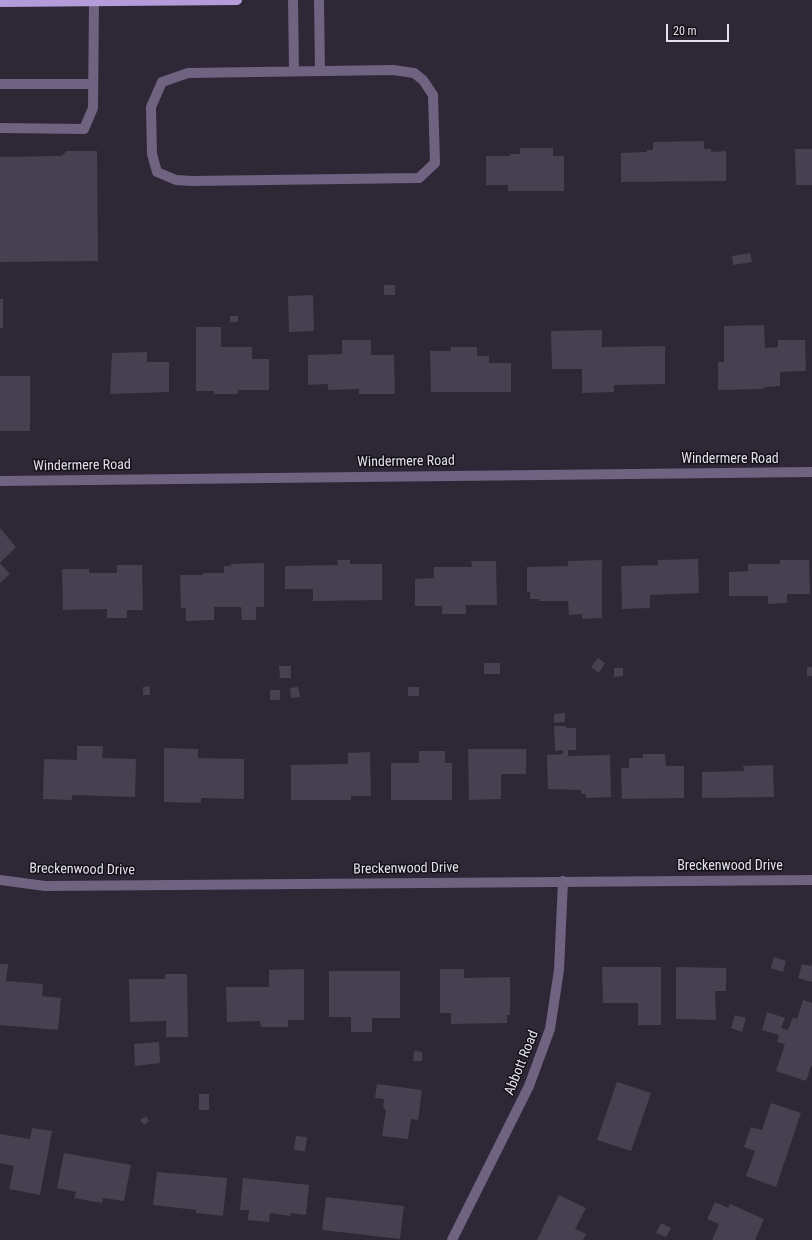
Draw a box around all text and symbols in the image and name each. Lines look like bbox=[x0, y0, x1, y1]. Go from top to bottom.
scale bar bbox=[668, 16, 731, 42]
text: 20 m bbox=[673, 24, 697, 38]
street label: Windermere Road bbox=[681, 451, 779, 467]
street label: Windermere Road bbox=[357, 453, 455, 471]
street label: Windermere Road bbox=[33, 457, 131, 475]
street label: Breckenwood Drive bbox=[677, 858, 783, 874]
street label: Breckenwood Drive bbox=[353, 860, 459, 878]
street label: Breckenwood Drive bbox=[29, 861, 135, 879]
street label: Abbott Road bbox=[501, 1028, 543, 1098]

